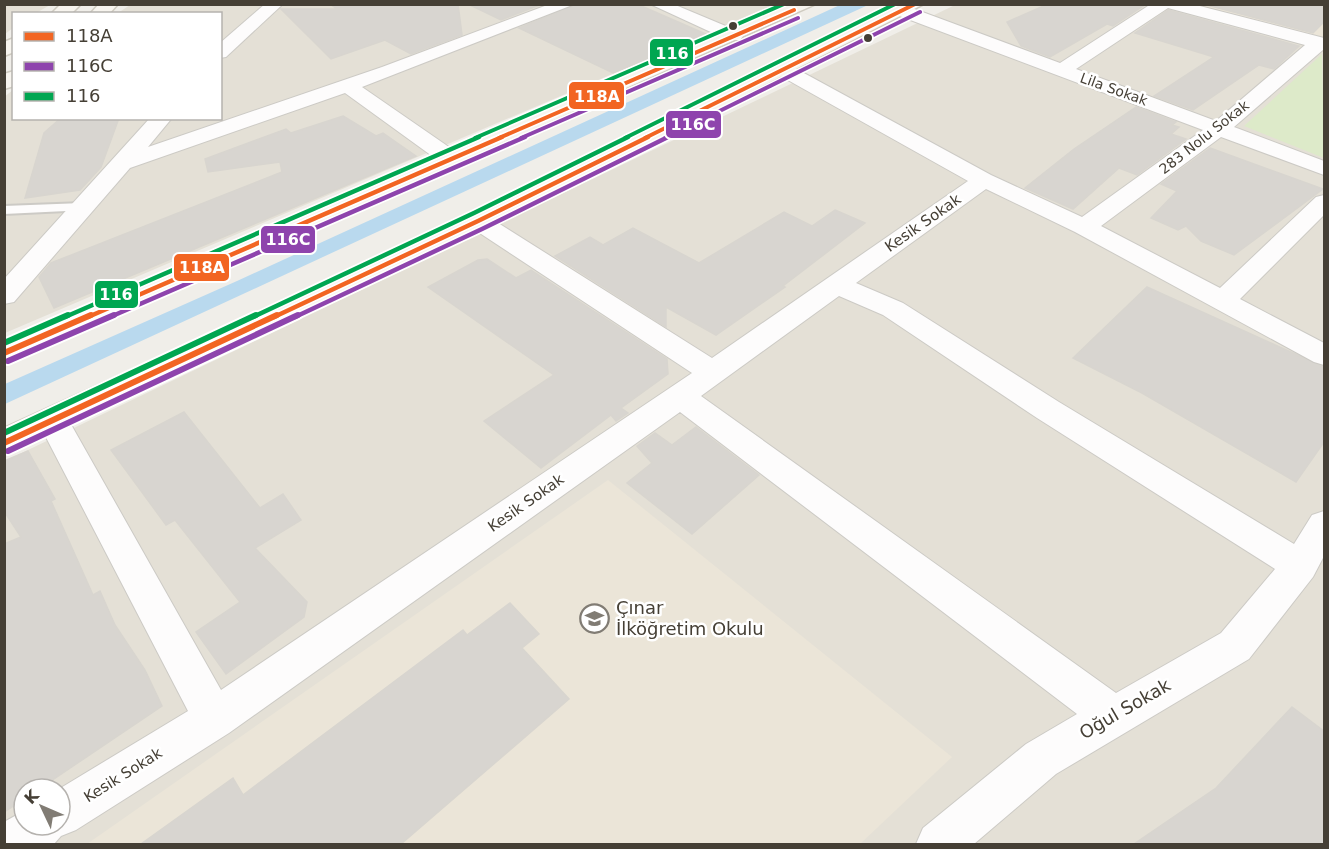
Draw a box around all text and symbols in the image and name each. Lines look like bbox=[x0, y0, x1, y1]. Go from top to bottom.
legend bbox=[12, 12, 222, 120]
unlabelled marker bbox=[727, 20, 739, 32]
text: 118A bbox=[66, 25, 113, 46]
unlabelled marker bbox=[862, 32, 874, 44]
line badge: 116 bbox=[649, 38, 694, 67]
text: 116 bbox=[655, 44, 689, 63]
text: 116C bbox=[66, 55, 113, 76]
street label: Lila Sokak bbox=[1078, 69, 1151, 109]
line badge: 118A bbox=[568, 81, 625, 110]
text: 116 bbox=[66, 85, 100, 106]
text: 118A bbox=[574, 87, 621, 106]
street label: 283 Nolu Sokak bbox=[1156, 96, 1253, 177]
line badge: 116C bbox=[665, 110, 722, 139]
text: 116C bbox=[670, 115, 716, 134]
street label: Kesik Sokak bbox=[881, 190, 965, 256]
line badge: 116C bbox=[260, 225, 316, 254]
text: 116C bbox=[265, 230, 311, 249]
line badge: 118A bbox=[173, 253, 230, 282]
text: 118A bbox=[179, 258, 226, 277]
line badge: 116 bbox=[94, 280, 139, 309]
text: 116 bbox=[99, 285, 133, 304]
street label: Kesik Sokak bbox=[484, 470, 568, 536]
place label: Çınar İlköğretim Okulu bbox=[616, 597, 764, 639]
school or university icon: Çınar İlköğretim Okulu bbox=[579, 602, 611, 634]
street label: Oğul Sokak bbox=[1075, 674, 1175, 743]
street label: Kesik Sokak bbox=[81, 744, 166, 806]
north arrow bbox=[12, 777, 72, 837]
text: K bbox=[20, 785, 43, 808]

